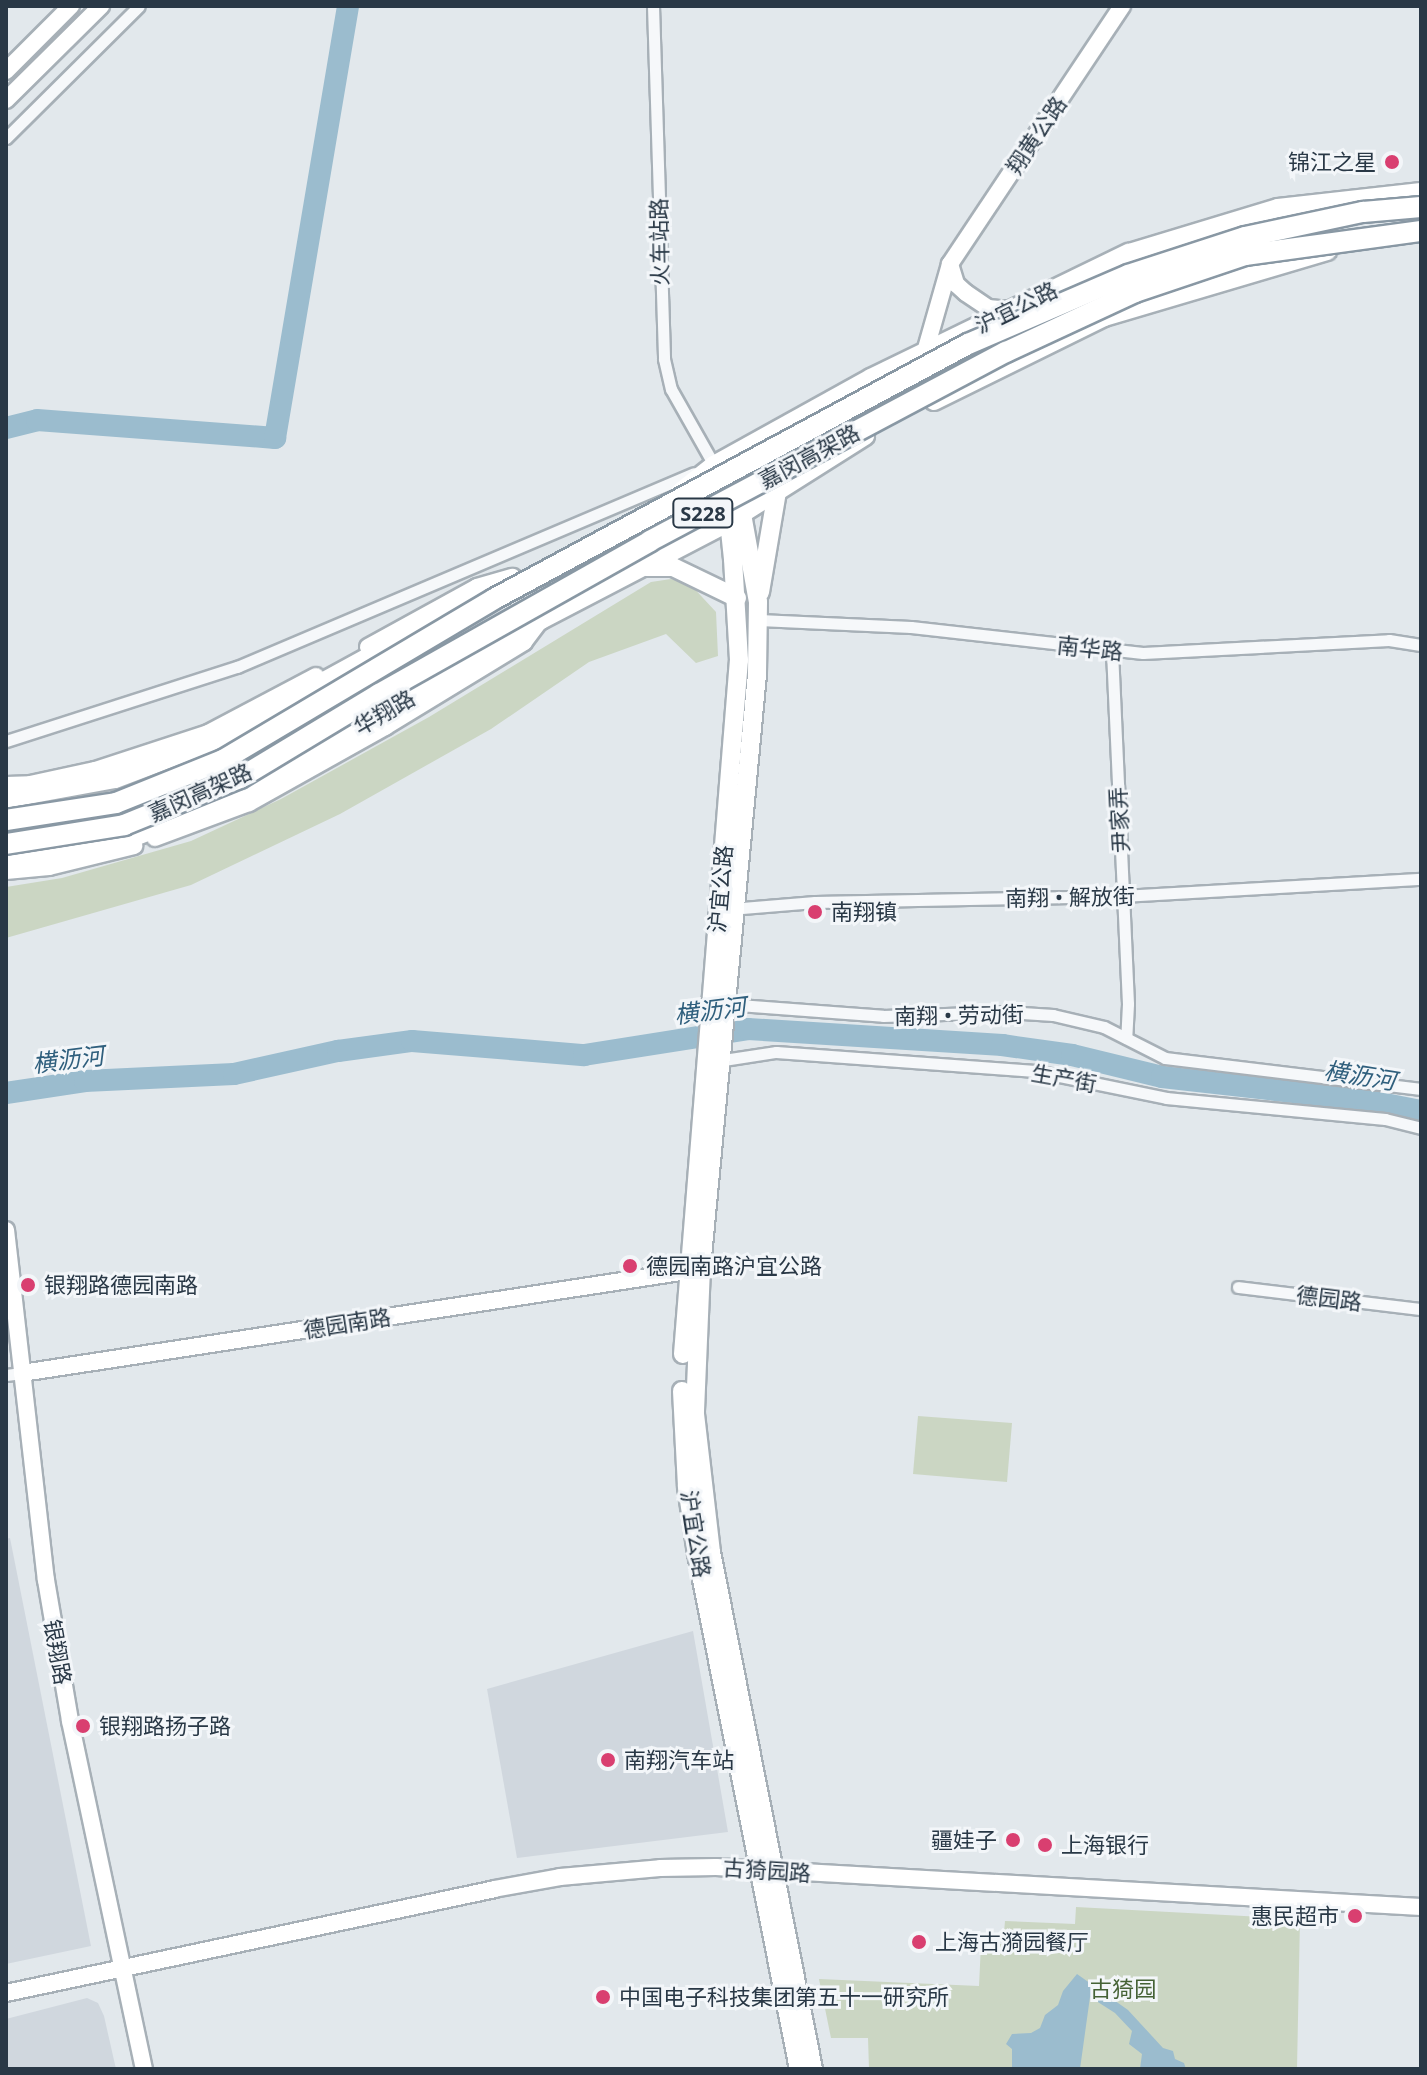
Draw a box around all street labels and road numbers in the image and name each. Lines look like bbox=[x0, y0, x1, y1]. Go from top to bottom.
street label: 翔黄公路 bbox=[1000, 91, 1072, 179]
street label: 火车站路 bbox=[645, 198, 673, 286]
street label: 沪宜公路 bbox=[971, 276, 1061, 338]
street label: 嘉闵高架路 bbox=[754, 419, 864, 493]
road number: S228 bbox=[671, 497, 735, 529]
street label: 南华路 bbox=[1056, 631, 1124, 665]
street label: 华翔路 bbox=[349, 684, 419, 740]
street label: 嘉闵高架路 bbox=[144, 758, 256, 826]
street label: 尹家弄 bbox=[1104, 786, 1134, 854]
street label: 沪宜公路 bbox=[703, 844, 737, 934]
street label: 南翔 • 解放街 bbox=[1005, 883, 1135, 911]
street label: 南翔 • 劳动街 bbox=[894, 1001, 1024, 1029]
street label: 生产街 bbox=[1029, 1059, 1099, 1097]
street label: 德园路 bbox=[1295, 1281, 1363, 1315]
street label: 德园南路 bbox=[301, 1303, 393, 1343]
street label: 沪宜公路 bbox=[676, 1488, 716, 1580]
street label: 银翔路 bbox=[39, 1617, 77, 1687]
street label: 古猗园路 bbox=[722, 1854, 812, 1886]

